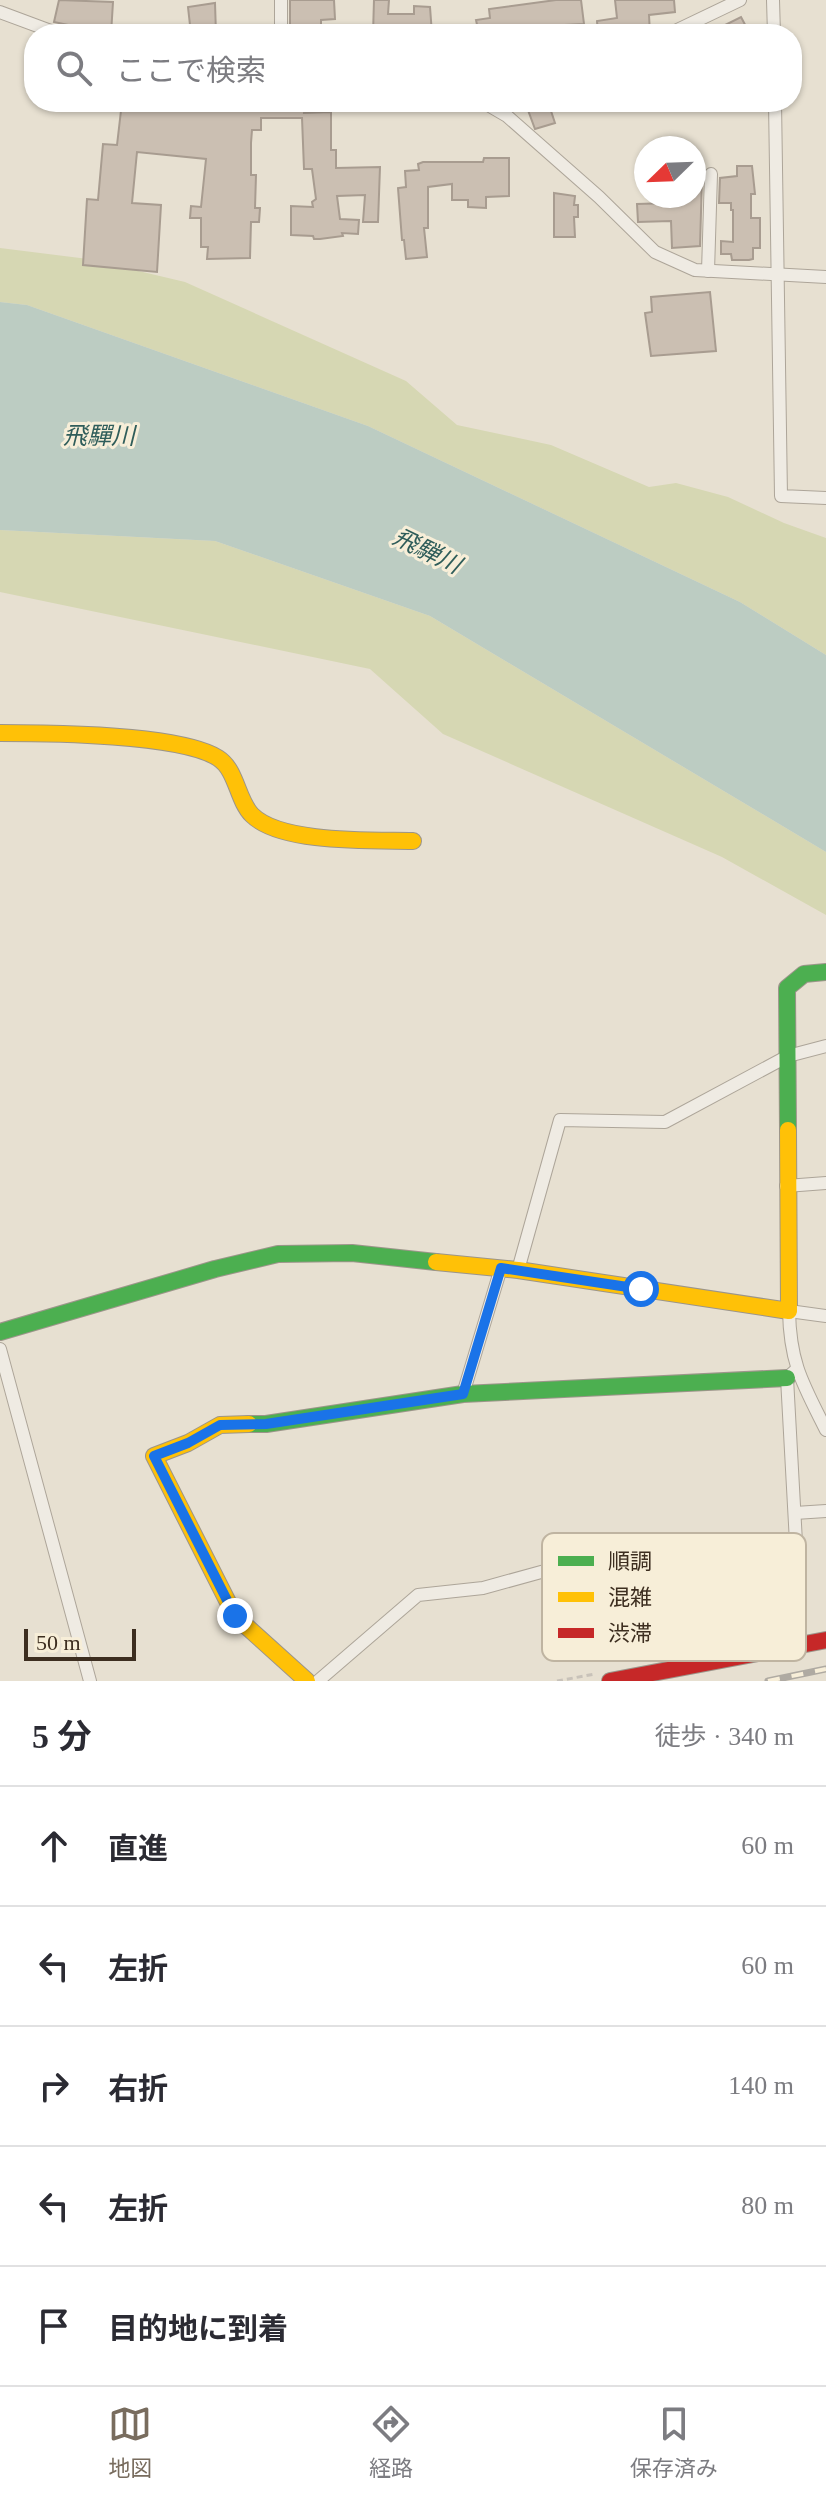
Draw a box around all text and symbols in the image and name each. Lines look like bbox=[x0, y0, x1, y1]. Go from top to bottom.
search box bbox=[24, 24, 802, 112]
icon: search bbox=[52, 46, 96, 90]
text: ここで検索 bbox=[116, 54, 266, 87]
north arrow bbox=[634, 136, 706, 208]
water label: 飛驒川 bbox=[63, 423, 138, 449]
water label: 飛騨川 bbox=[389, 524, 468, 580]
route start bbox=[623, 1271, 659, 1307]
legend bbox=[542, 1533, 806, 1661]
text: 順調 bbox=[608, 1549, 652, 1574]
text: 混雑 bbox=[608, 1585, 652, 1610]
route end bbox=[217, 1598, 253, 1634]
text: 渋滞 bbox=[608, 1621, 652, 1646]
scale bar bbox=[24, 1625, 136, 1661]
text: 50 m bbox=[36, 1630, 81, 1655]
text: 5 分 bbox=[32, 1718, 92, 1755]
text: 徒歩 · 340 m bbox=[655, 1722, 794, 1751]
icon: ahead bbox=[32, 1824, 76, 1868]
text: 60 m bbox=[741, 1831, 794, 1860]
text: 直進 bbox=[108, 1832, 168, 1865]
icon: left bbox=[32, 1944, 76, 1988]
text: 60 m bbox=[741, 1951, 794, 1980]
text: 左折 bbox=[108, 1952, 168, 1985]
icon: right bbox=[32, 2064, 76, 2108]
text: 140 m bbox=[728, 2071, 794, 2100]
text: 右折 bbox=[108, 2072, 168, 2105]
icon: left bbox=[32, 2184, 76, 2228]
text: 80 m bbox=[741, 2191, 794, 2220]
text: 左折 bbox=[108, 2192, 168, 2225]
icon: arrive bbox=[32, 2304, 76, 2348]
text: 目的地に到着 bbox=[108, 2312, 288, 2345]
tab: 地図 bbox=[108, 2402, 152, 2482]
tab: 経路 bbox=[369, 2402, 413, 2482]
tab: 保存済み bbox=[630, 2402, 718, 2482]

